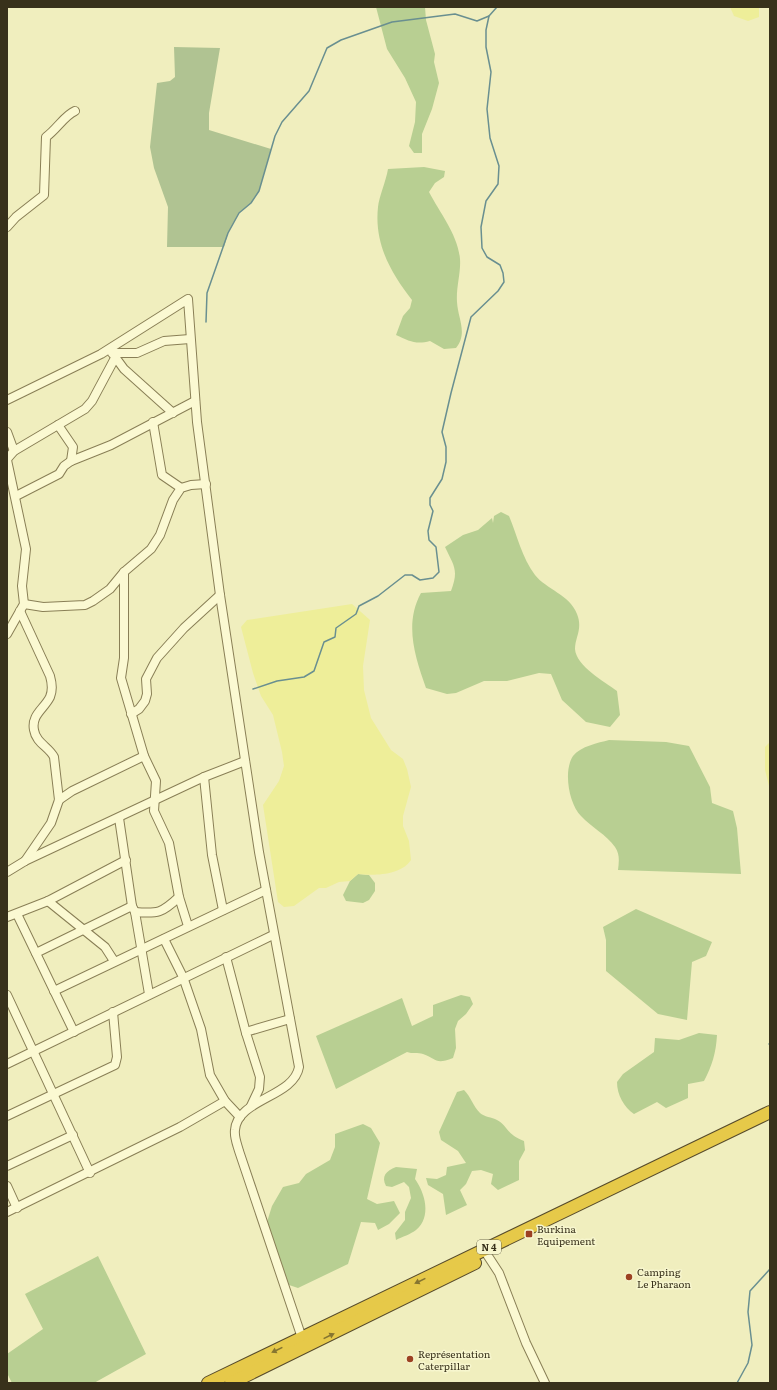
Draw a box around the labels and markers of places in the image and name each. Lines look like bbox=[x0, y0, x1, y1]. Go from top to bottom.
place label: Burkina Equipement bbox=[537, 1221, 595, 1248]
marker: Burkina Equipement bbox=[524, 1229, 534, 1239]
place label: Camping Le Pharaon bbox=[637, 1264, 691, 1291]
marker: Camping Le Pharaon bbox=[624, 1272, 634, 1282]
place label: Représentation Caterpillar bbox=[418, 1346, 491, 1373]
marker: Représentation Caterpillar bbox=[405, 1354, 415, 1364]

